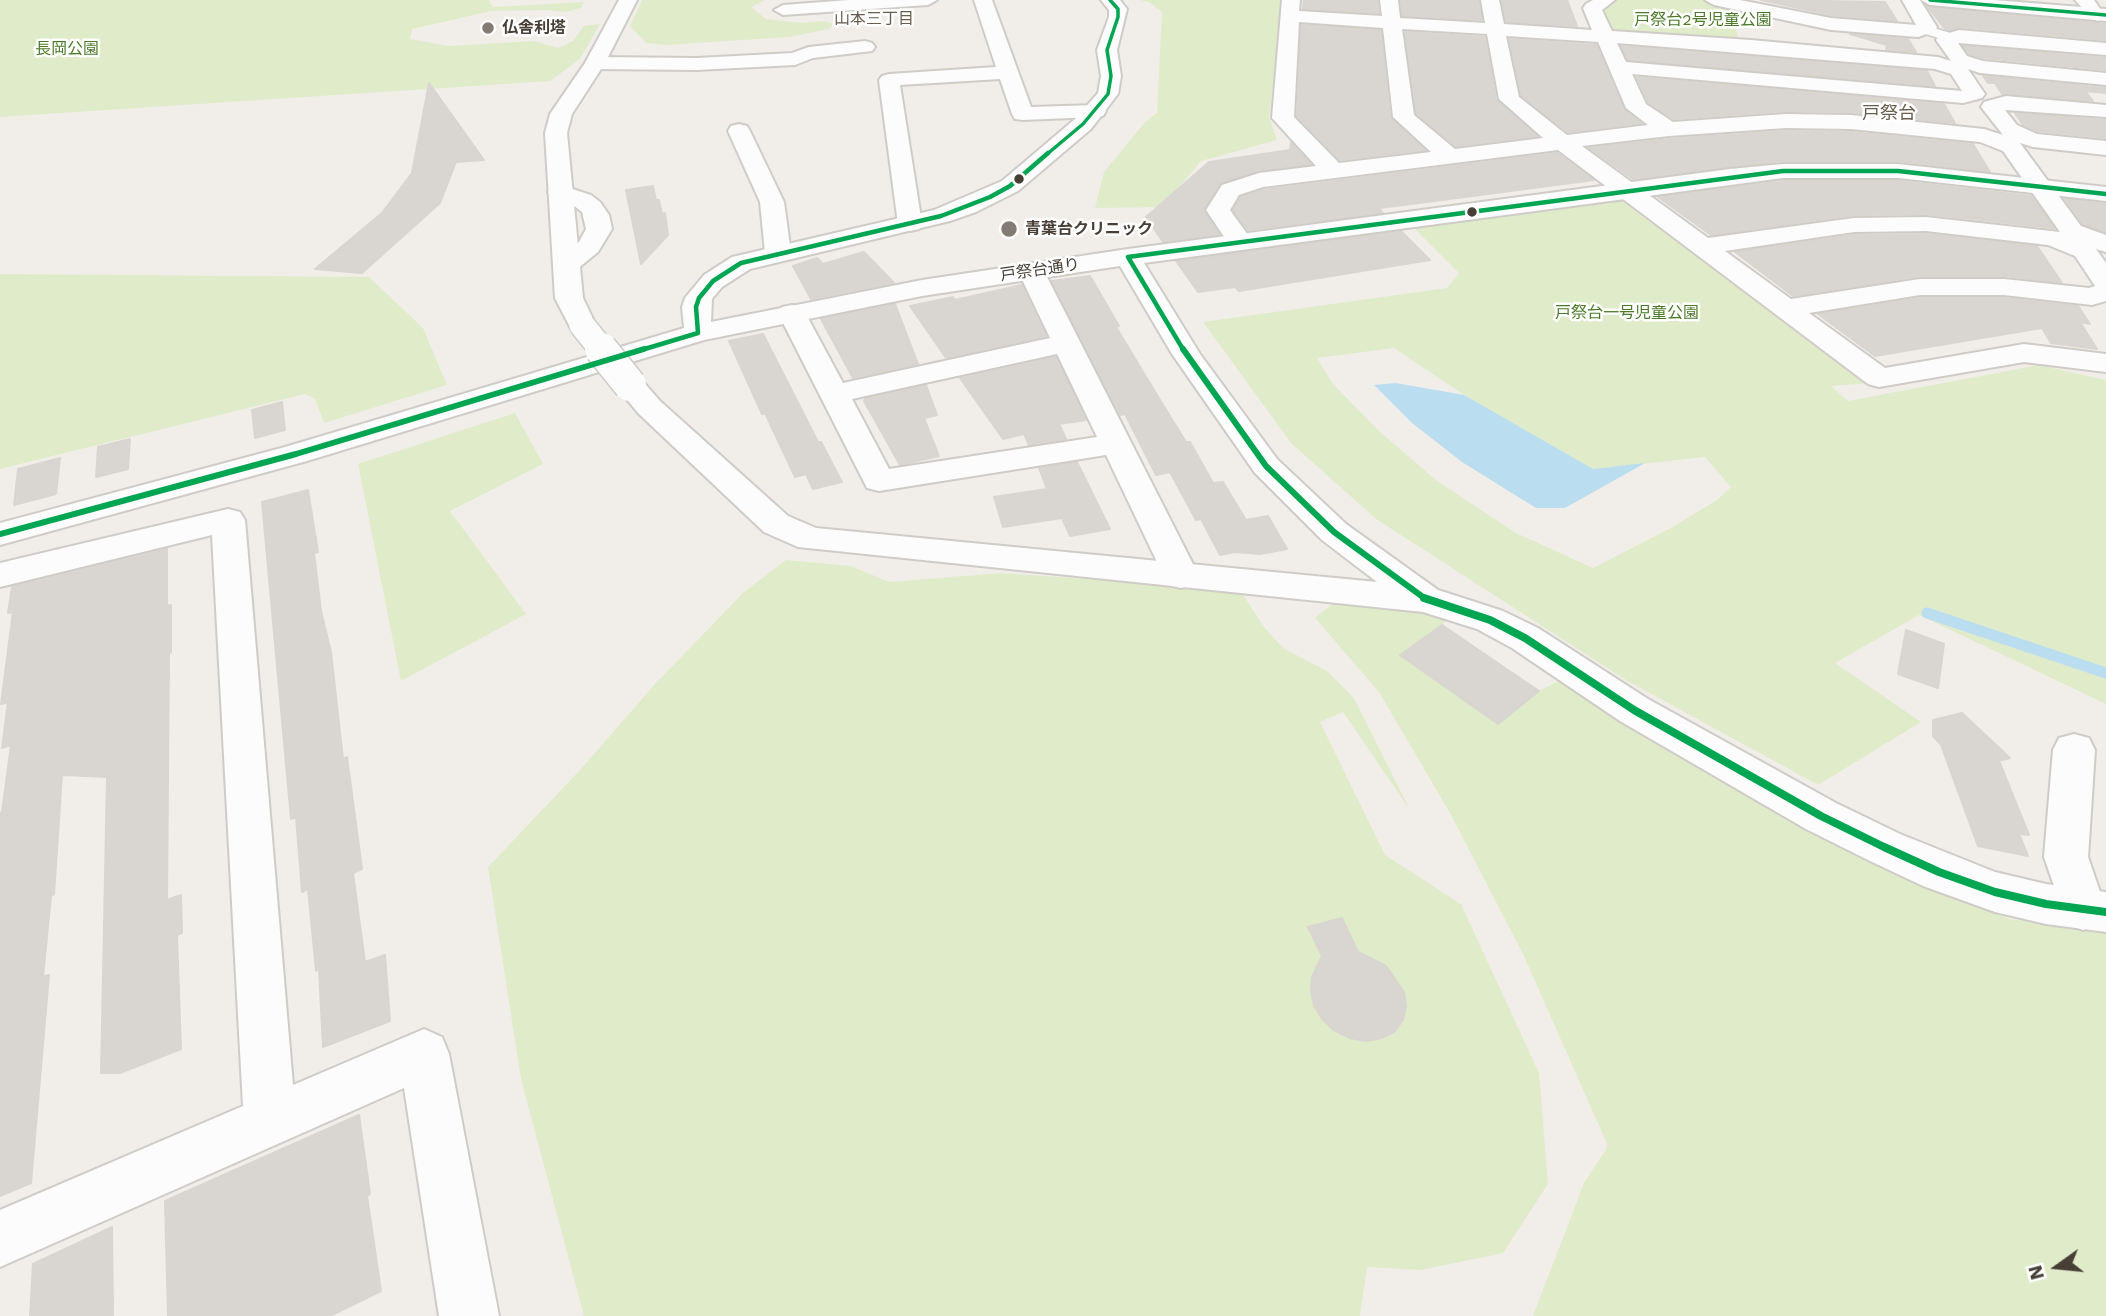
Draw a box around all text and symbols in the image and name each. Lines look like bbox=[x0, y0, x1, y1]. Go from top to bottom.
district label: 山本三丁目 bbox=[834, 9, 914, 29]
park label: 戸祭台2号児童公園 bbox=[1634, 10, 1772, 30]
place label: 仏舎利塔 bbox=[502, 18, 566, 38]
marker: 仏舎利塔 bbox=[480, 20, 496, 36]
park label: 長岡公園 bbox=[35, 39, 99, 59]
district label: 戸祭台 bbox=[1862, 103, 1916, 125]
unlabelled marker bbox=[1012, 172, 1026, 186]
unlabelled marker bbox=[1465, 205, 1479, 219]
marker: 青葉台クリニック bbox=[999, 219, 1019, 239]
place label: 青葉台クリニック bbox=[1025, 219, 1153, 239]
street label: 戸祭台通り bbox=[999, 255, 1081, 285]
park label: 戸祭台一号児童公園 bbox=[1555, 303, 1699, 323]
north arrow bbox=[2022, 1232, 2092, 1302]
text: N bbox=[2023, 1263, 2049, 1282]

